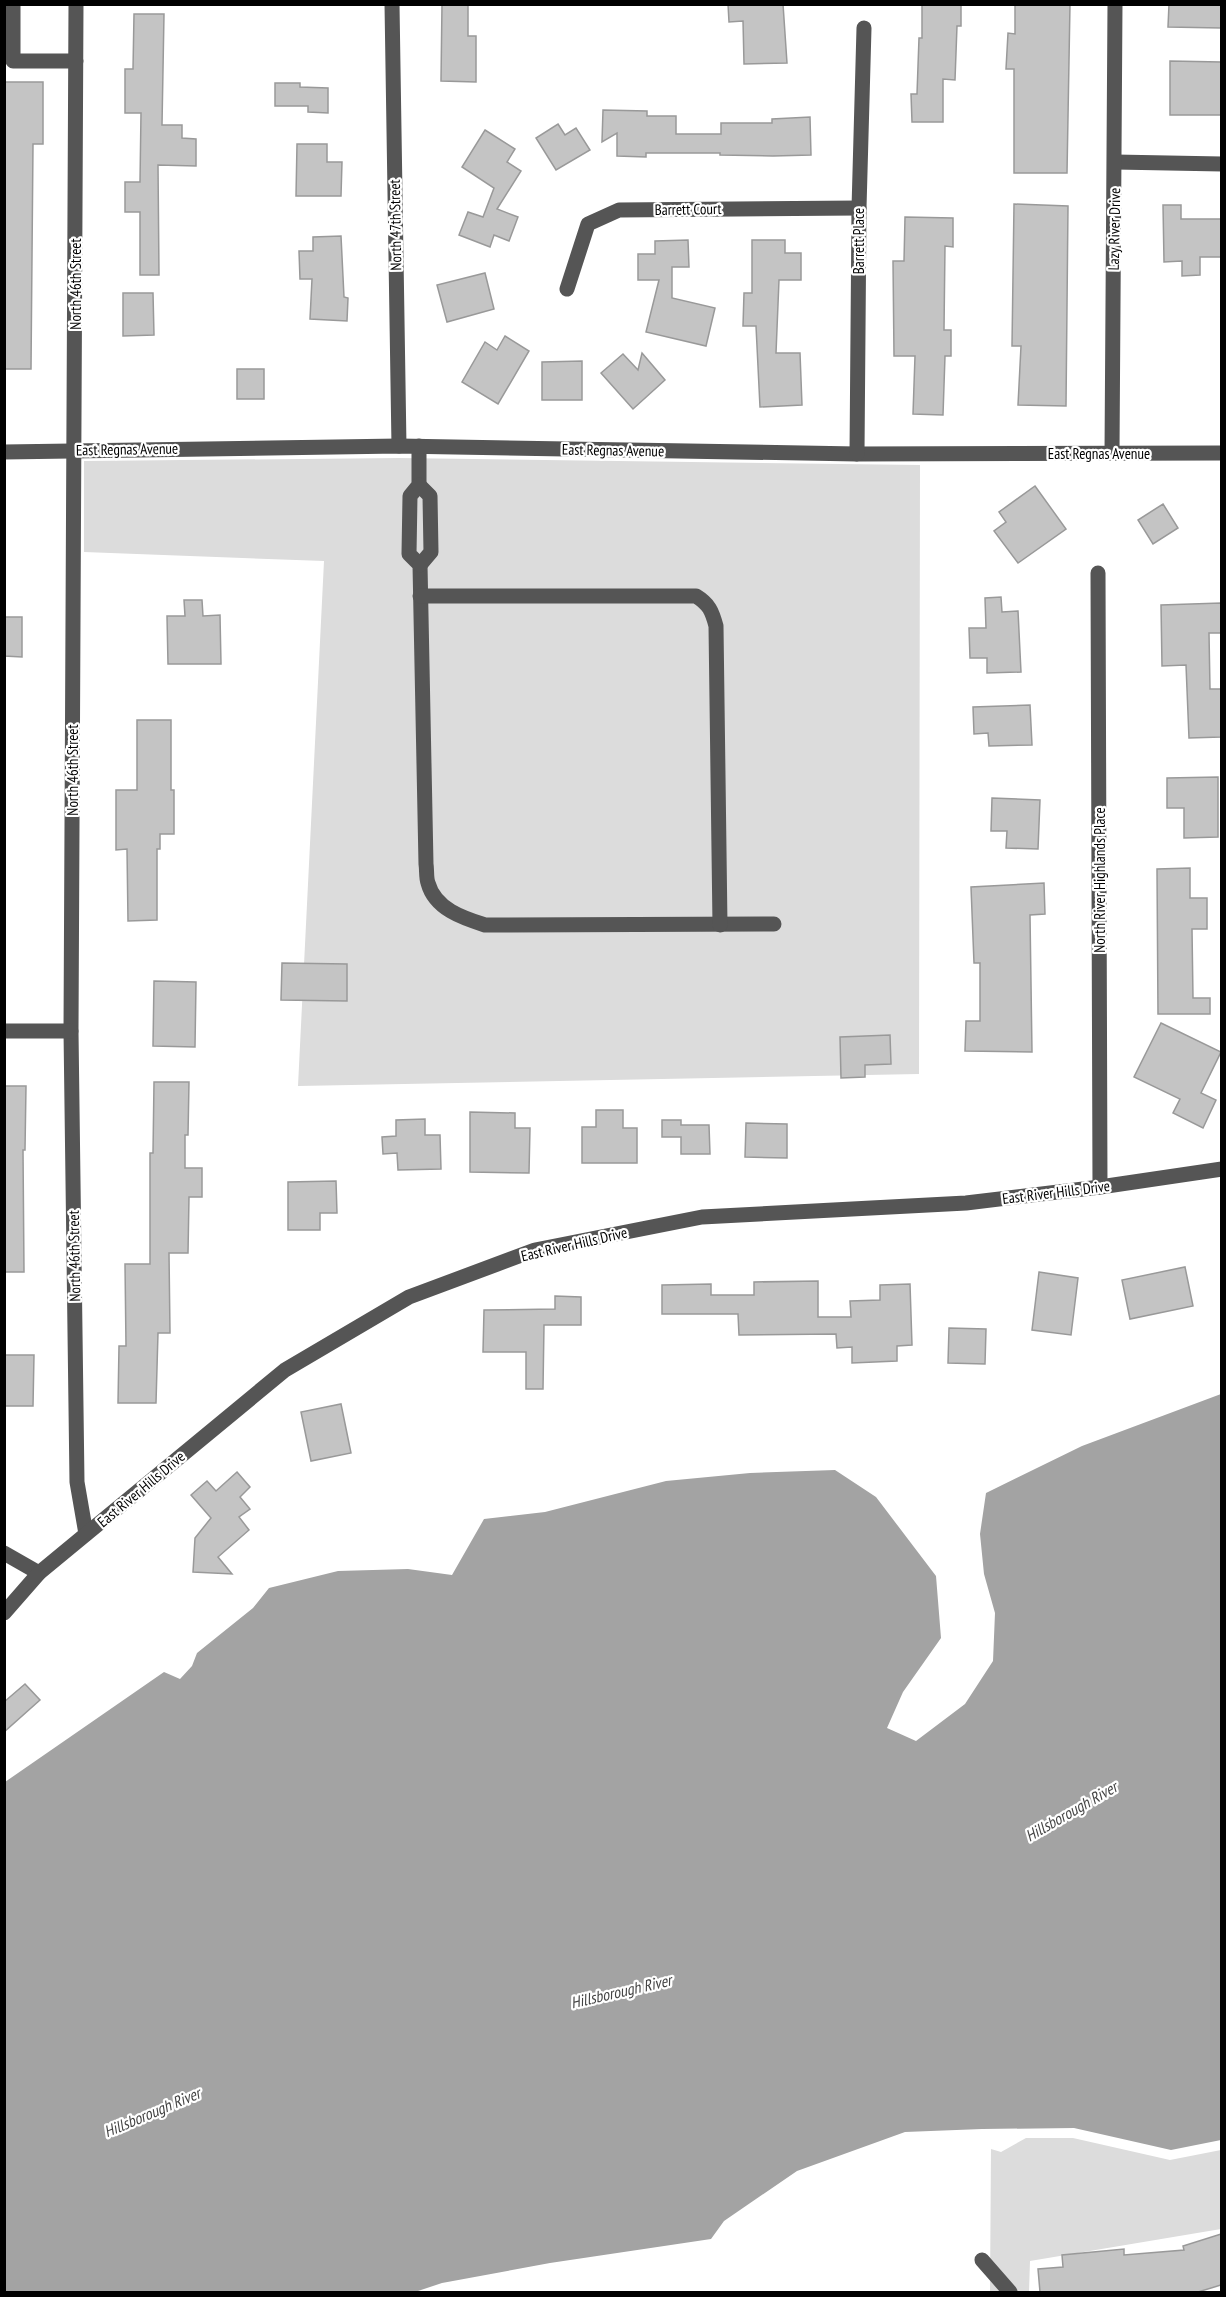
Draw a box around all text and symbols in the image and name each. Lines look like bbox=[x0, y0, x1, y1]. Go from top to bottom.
street label: North 47th Street bbox=[385, 179, 405, 271]
street label: Lazy River Drive bbox=[1104, 187, 1124, 271]
street label: Barrett Court bbox=[654, 199, 722, 219]
street label: Barrett Place bbox=[849, 208, 868, 274]
street label: North 46th Street bbox=[66, 238, 85, 330]
street label: East Regnas Avenue bbox=[76, 439, 178, 459]
street label: East Regnas Avenue bbox=[562, 440, 664, 460]
street label: East Regnas Avenue bbox=[1048, 444, 1150, 463]
street label: North 46th Street bbox=[63, 724, 82, 816]
street label: North River Highlands Place bbox=[1090, 807, 1109, 953]
street label: East River Hills Drive bbox=[1001, 1176, 1111, 1208]
street label: North 46th Street bbox=[64, 1210, 84, 1302]
street label: East River Hills Drive bbox=[519, 1223, 629, 1265]
street label: East River Hills Drive bbox=[93, 1447, 189, 1531]
water label: Hillsborough River bbox=[1022, 1775, 1123, 1845]
water label: Hillsborough River bbox=[569, 1969, 676, 2012]
water label: Hillsborough River bbox=[101, 2082, 206, 2141]

